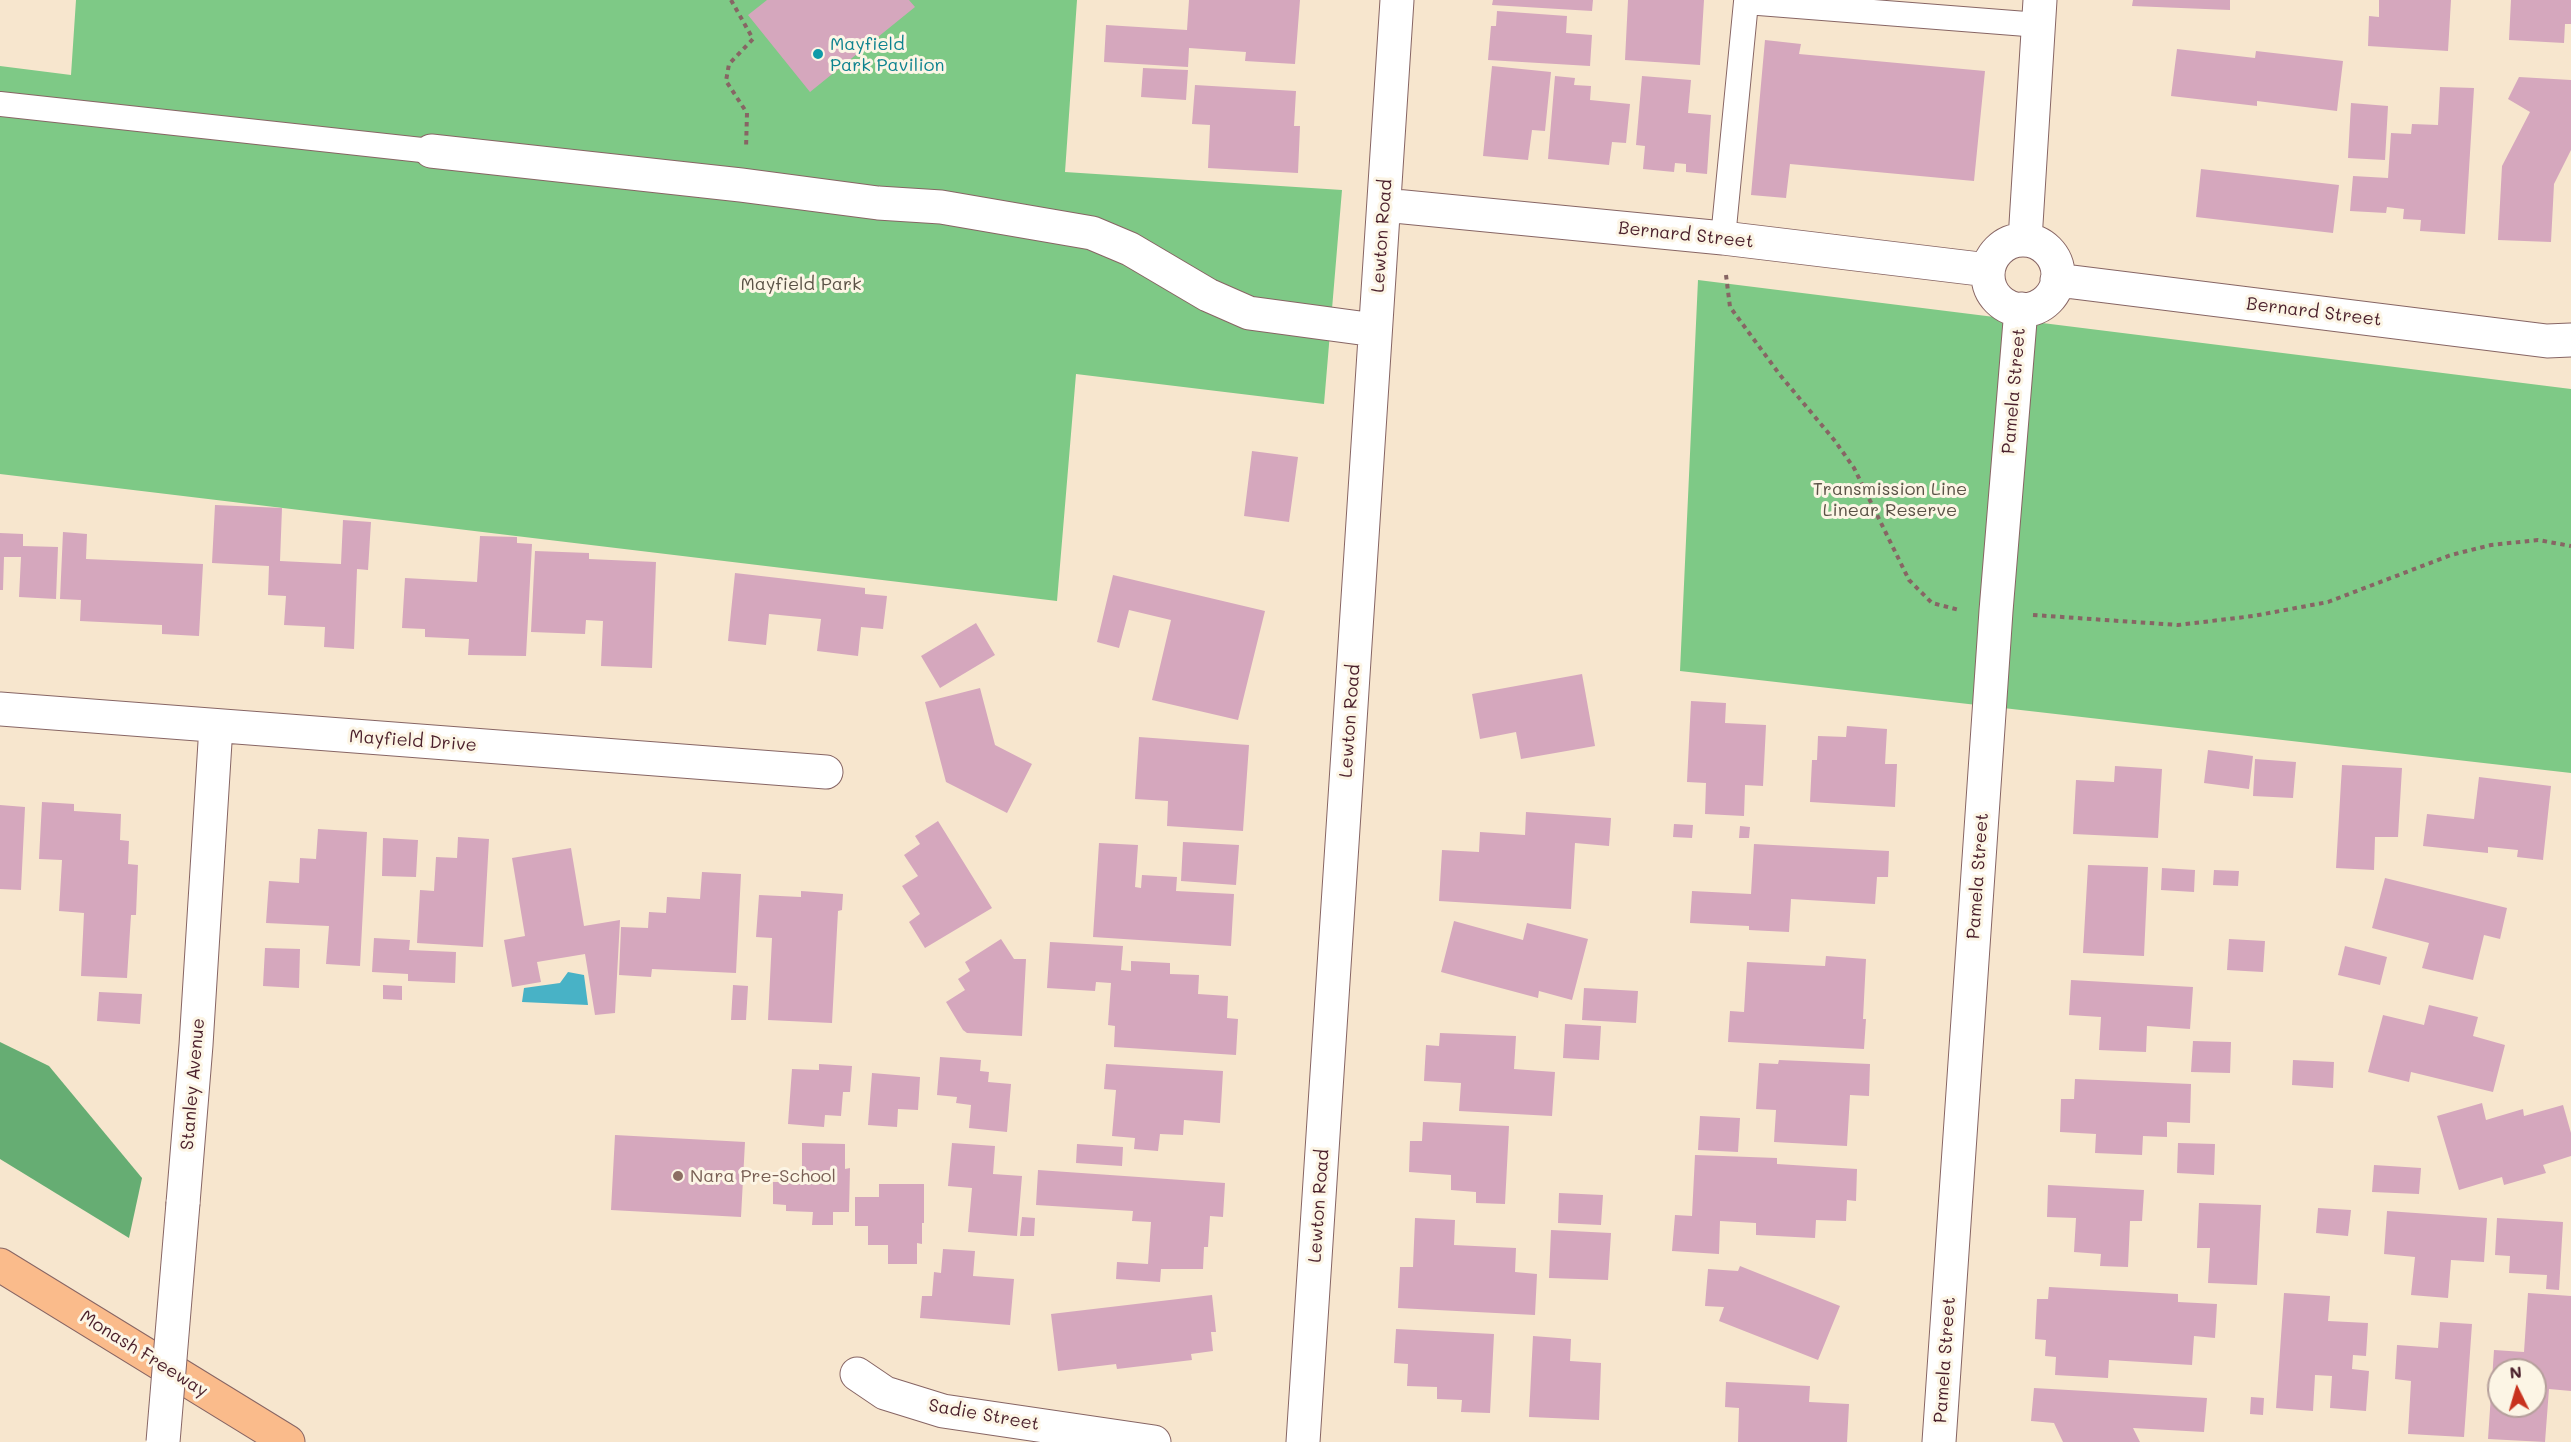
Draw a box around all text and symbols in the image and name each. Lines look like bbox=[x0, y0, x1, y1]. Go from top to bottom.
place label: Mayfield Park Pavilion bbox=[830, 33, 944, 76]
marker: Mayfield Park Pavilion bbox=[811, 47, 825, 61]
street label: Lewton Road bbox=[1367, 179, 1397, 293]
street label: Bernard Street bbox=[1617, 217, 1755, 253]
park label: Mayfield Park bbox=[740, 273, 862, 295]
street label: Bernard Street bbox=[2245, 293, 2383, 331]
street label: Pamela Street bbox=[1998, 327, 2030, 455]
park label: Transmission Line Linear Reserve bbox=[1813, 478, 1967, 520]
street label: Lewton Road bbox=[1335, 664, 1365, 778]
street label: Mayfield Drive bbox=[348, 726, 478, 756]
street label: Pamela Street bbox=[1963, 812, 1993, 940]
street label: Stanley Avenue bbox=[176, 1017, 210, 1151]
street label: Lewton Road bbox=[1304, 1149, 1334, 1263]
place label: Nara Pre-School bbox=[690, 1165, 836, 1187]
marker: Nara Pre-School bbox=[671, 1169, 685, 1183]
street label: Pamela Street bbox=[1930, 1296, 1960, 1424]
street label: Monash Freeway bbox=[76, 1306, 212, 1402]
north arrow bbox=[2487, 1358, 2547, 1418]
text: N bbox=[2509, 1361, 2523, 1383]
street label: Sadie Street bbox=[927, 1395, 1041, 1435]

